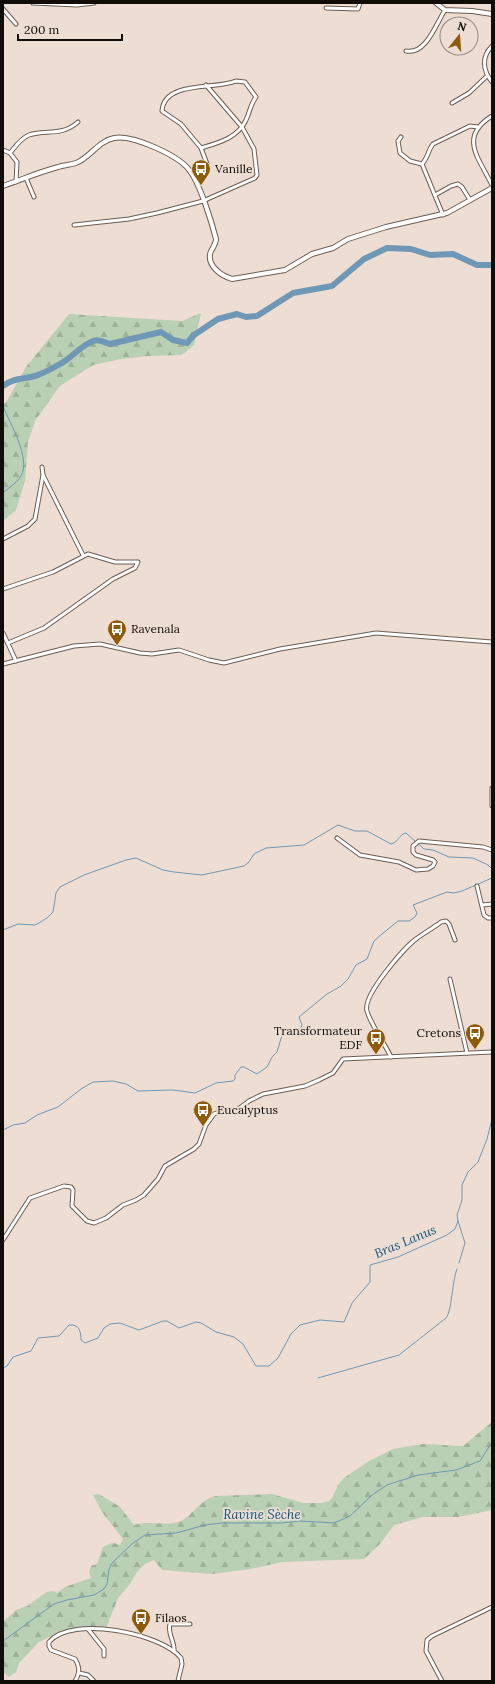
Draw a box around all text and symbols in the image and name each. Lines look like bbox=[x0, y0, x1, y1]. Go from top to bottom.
scale bar bbox=[18, 16, 122, 42]
north arrow bbox=[439, 16, 479, 56]
text: N bbox=[456, 18, 469, 35]
text: 200 m bbox=[24, 22, 60, 37]
bus stop icon: Vanille bbox=[190, 158, 212, 186]
place label: Vanille bbox=[214, 161, 253, 176]
bus stop icon: Ravenala bbox=[106, 618, 128, 646]
place label: Ravenala bbox=[131, 621, 180, 636]
bus stop icon: Cretons bbox=[464, 1022, 486, 1050]
place label: Transformateur EDF bbox=[274, 1023, 363, 1052]
place label: Cretons bbox=[417, 1025, 461, 1040]
bus stop icon: Transformateur EDF bbox=[365, 1027, 387, 1055]
bus stop icon: Eucalyptus bbox=[192, 1099, 214, 1127]
place label: Eucalyptus bbox=[217, 1102, 279, 1117]
water label: Bras Lanus bbox=[372, 1221, 439, 1262]
water label: Ravine Sèche bbox=[223, 1506, 301, 1523]
bus stop icon: Filaos bbox=[130, 1607, 152, 1635]
place label: Filaos bbox=[155, 1610, 187, 1625]

